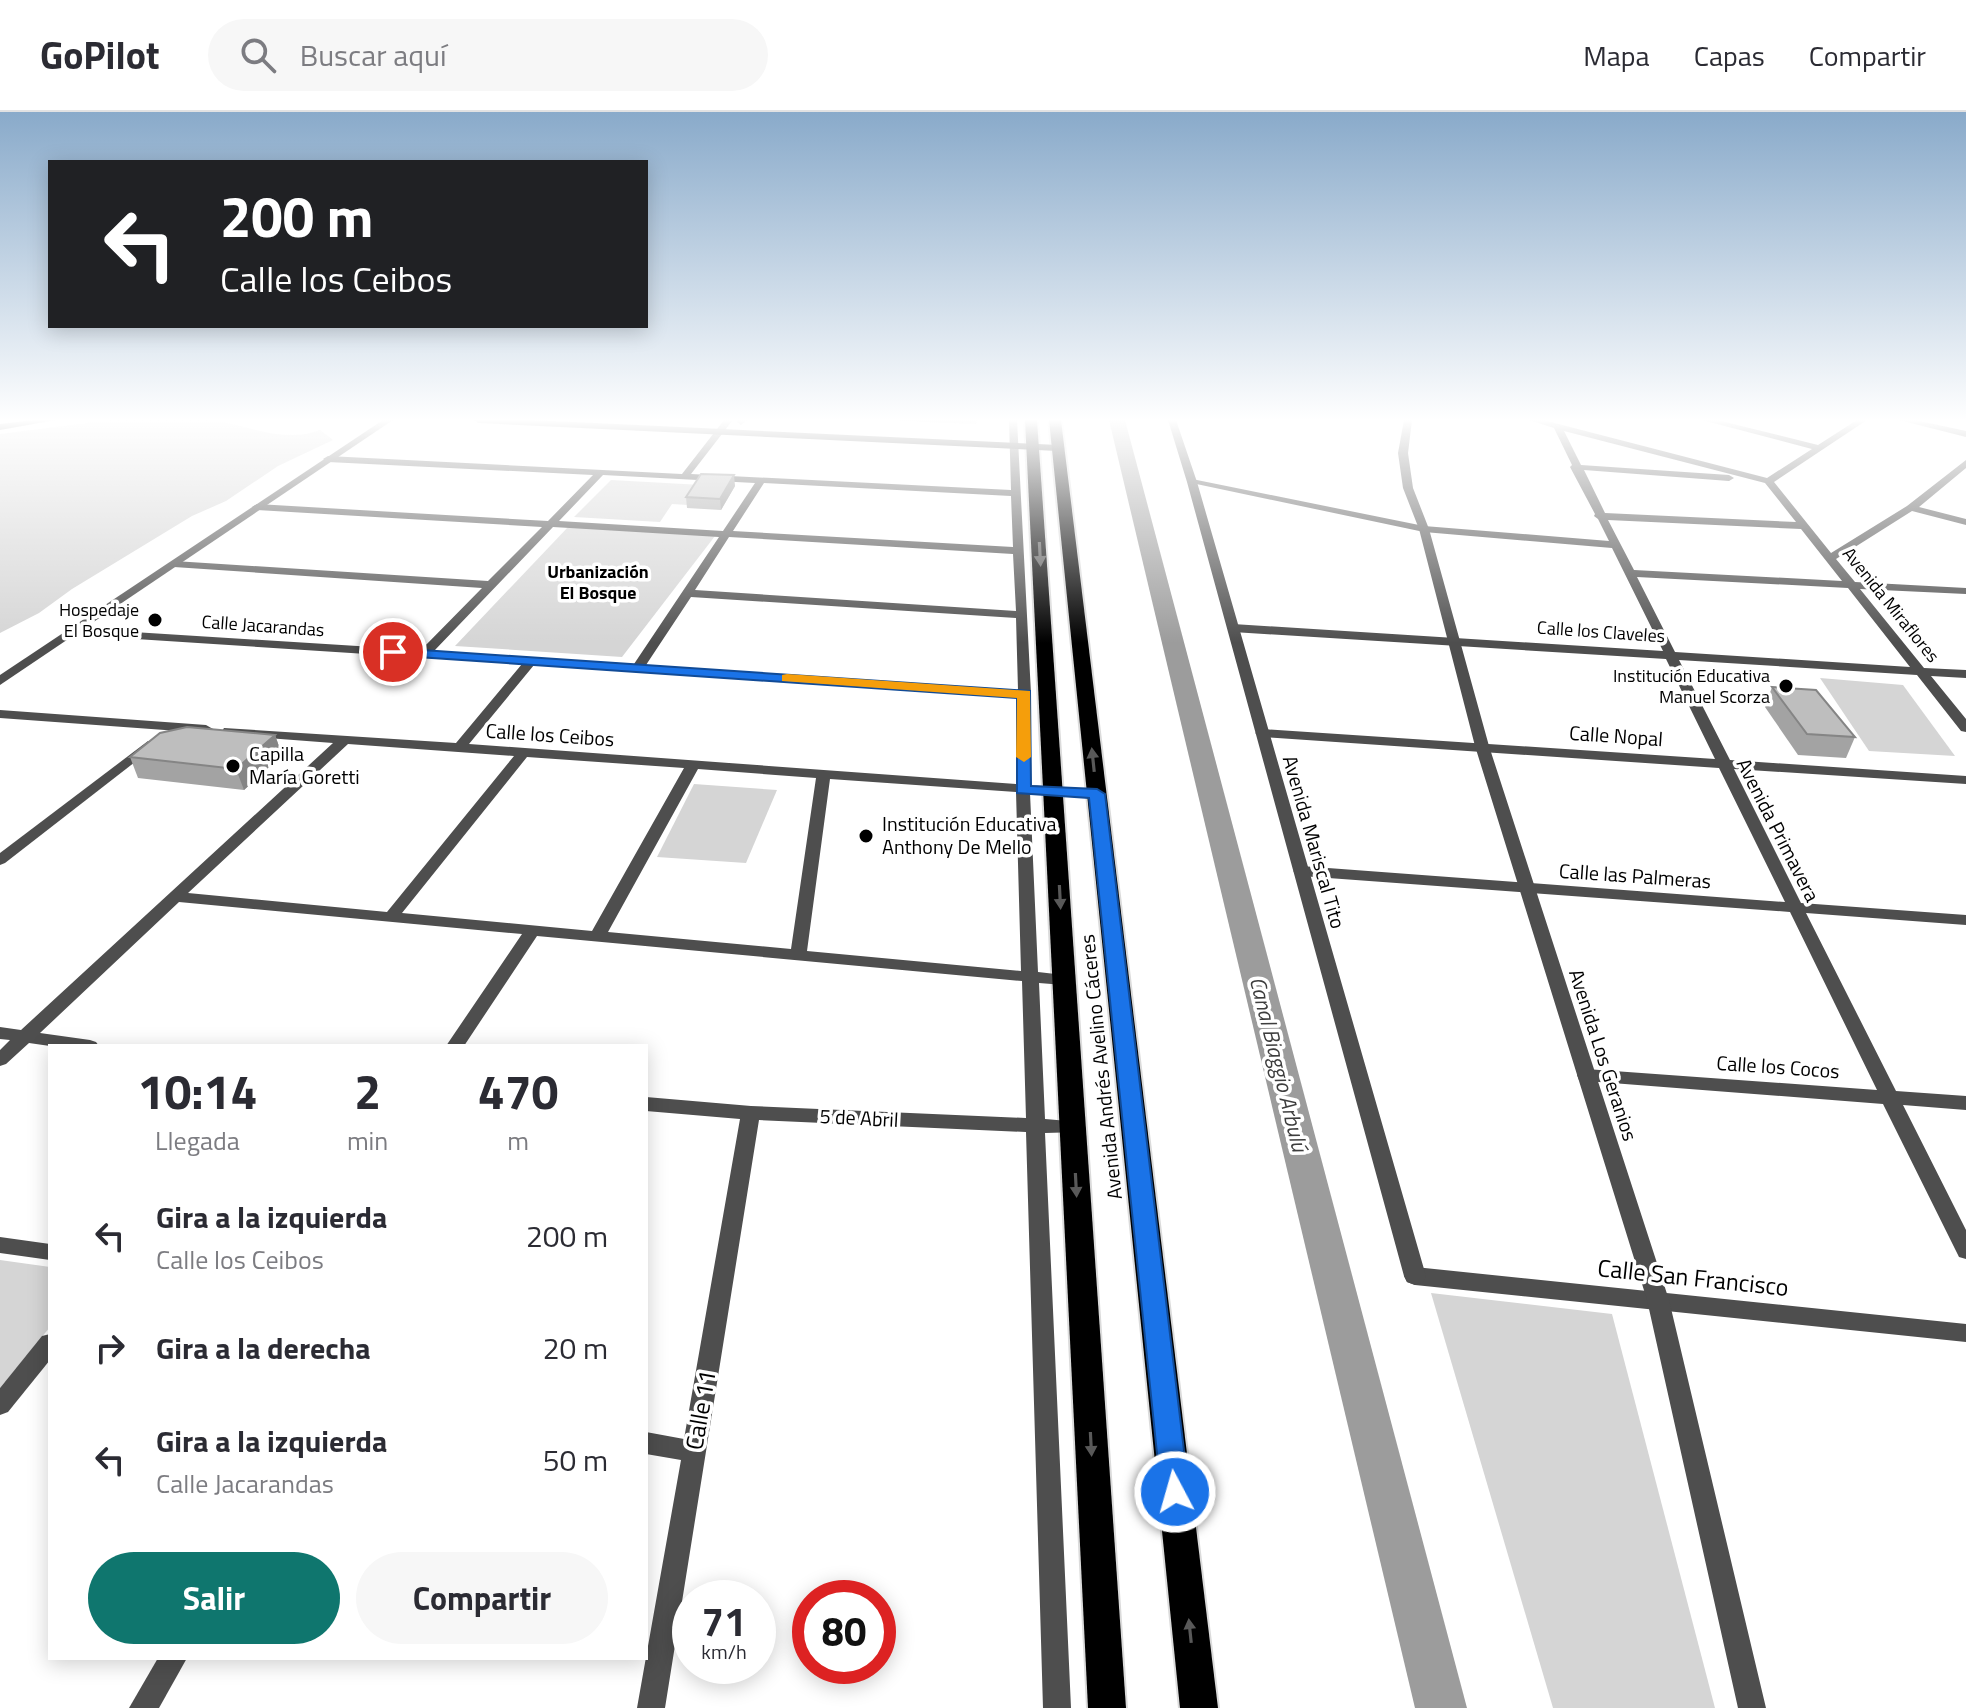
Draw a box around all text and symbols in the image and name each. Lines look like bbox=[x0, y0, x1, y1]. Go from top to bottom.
search box bbox=[208, 19, 768, 91]
text: GoPilot bbox=[40, 26, 160, 84]
text: Buscar aquí bbox=[300, 32, 446, 78]
icon: search bbox=[236, 33, 280, 77]
text: Mapa bbox=[1583, 34, 1650, 77]
text: Capas bbox=[1694, 34, 1765, 77]
text: Compartir bbox=[1809, 34, 1926, 77]
text: 200 m bbox=[220, 174, 373, 259]
icon: left bbox=[88, 192, 192, 296]
text: Calle los Ceibos bbox=[220, 251, 452, 306]
street label: Avenida Miraflores bbox=[1836, 541, 1946, 668]
one-way arrow bbox=[1034, 542, 1047, 567]
district label: Urbanización El Bosque bbox=[547, 558, 649, 606]
place label: Hospedaje El Bosque bbox=[59, 596, 139, 644]
street label: Calle Jacarandas bbox=[201, 608, 325, 643]
marker: Hospedaje El Bosque bbox=[146, 611, 164, 629]
street label: Calle los Claveles bbox=[1536, 614, 1666, 649]
pin bbox=[359, 618, 427, 686]
icon: arrive bbox=[371, 630, 415, 674]
place label: Institución Educativa Manuel Scorza bbox=[1613, 662, 1770, 710]
marker: Institución Educativa Manuel Scorza bbox=[1777, 677, 1795, 695]
street label: Calle los Ceibos bbox=[485, 715, 615, 754]
street label: Calle Nopal bbox=[1568, 717, 1664, 754]
place label: Capilla María Goretti bbox=[249, 738, 360, 792]
one-way arrow bbox=[1086, 747, 1099, 772]
street label: Avenida Mariscal Tito bbox=[1275, 752, 1354, 932]
street label: Avenida Primavera bbox=[1729, 753, 1828, 907]
marker: Capilla María Goretti bbox=[224, 757, 242, 775]
place label: Institución Educativa Anthony De Mello bbox=[882, 808, 1057, 862]
marker: Institución Educativa Anthony De Mello bbox=[857, 827, 875, 845]
street label: Calle las Palmeras bbox=[1558, 855, 1712, 896]
one-way arrow bbox=[1053, 885, 1066, 910]
street label: Avenida Andrés Avelino Cáceres bbox=[1071, 933, 1130, 1201]
street label: Avenida Los Geranios bbox=[1561, 965, 1646, 1145]
water label: Canal Biaggio Arbulú bbox=[1241, 973, 1318, 1157]
street label: Calle los Cocos bbox=[1715, 1047, 1841, 1086]
text: 10:14 bbox=[138, 1055, 257, 1128]
text: 2 bbox=[354, 1055, 381, 1128]
text: 470 bbox=[478, 1055, 558, 1128]
street label: 5 de Abril bbox=[819, 1100, 899, 1135]
text: Llegada bbox=[155, 1121, 240, 1160]
text: min bbox=[347, 1121, 388, 1160]
text: m bbox=[507, 1121, 529, 1160]
one-way arrow bbox=[1070, 1173, 1083, 1198]
text: Gira a la izquierda bbox=[156, 1194, 387, 1240]
text: 200 m bbox=[526, 1213, 608, 1259]
icon: left bbox=[88, 1214, 132, 1258]
text: Calle los Ceibos bbox=[156, 1240, 324, 1279]
street label: Calle San Francisco bbox=[1596, 1249, 1790, 1305]
text: Gira a la derecha bbox=[156, 1325, 371, 1371]
text: 20 m bbox=[543, 1325, 608, 1371]
icon: right bbox=[88, 1326, 132, 1370]
street label: Calle 11 bbox=[675, 1367, 725, 1453]
text: Gira a la izquierda bbox=[156, 1418, 387, 1464]
one-way arrow bbox=[1085, 1432, 1098, 1457]
text: 50 m bbox=[543, 1437, 608, 1483]
icon: left bbox=[88, 1438, 132, 1482]
position arrow bbox=[1133, 1450, 1217, 1534]
text: Calle Jacarandas bbox=[156, 1464, 334, 1503]
button: Salir bbox=[88, 1552, 340, 1644]
button: Compartir bbox=[356, 1552, 608, 1644]
speed limit sign: 80 bbox=[792, 1580, 896, 1684]
text: 71 bbox=[702, 1591, 746, 1652]
one-way arrow bbox=[1183, 1618, 1196, 1643]
text: km/h bbox=[701, 1636, 747, 1667]

